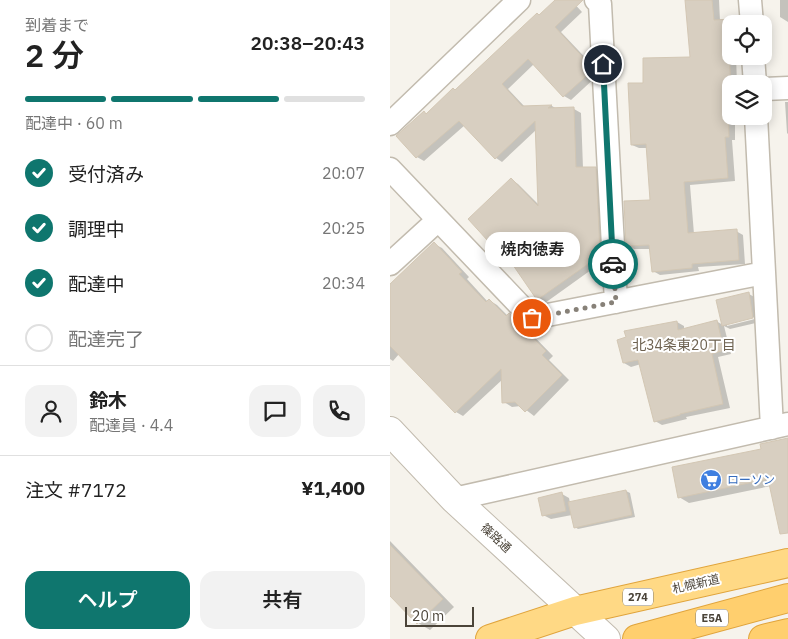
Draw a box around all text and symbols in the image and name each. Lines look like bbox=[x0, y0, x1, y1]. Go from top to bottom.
text: 到着まで bbox=[25, 15, 89, 35]
map controls bbox=[722, 15, 772, 125]
button: locate bbox=[722, 15, 772, 65]
text: 20:38–20:43 bbox=[251, 31, 365, 55]
text: 2 分 bbox=[25, 34, 84, 76]
pin bbox=[582, 43, 624, 85]
icon: home bbox=[589, 50, 617, 78]
button: layers bbox=[722, 75, 772, 125]
text: 配達中 · 60 m bbox=[25, 113, 123, 133]
icon: check bbox=[25, 159, 53, 187]
text: 受付済み bbox=[68, 162, 144, 186]
text: 20:07 bbox=[322, 163, 365, 183]
icon: check bbox=[25, 214, 53, 242]
text: 調理中 bbox=[68, 217, 125, 241]
text: 20:25 bbox=[322, 218, 365, 238]
callout: 焼肉徳寿 bbox=[484, 233, 580, 268]
text: 焼肉徳寿 bbox=[500, 239, 565, 259]
courier bbox=[588, 239, 638, 289]
icon: car bbox=[599, 250, 627, 278]
icon: check bbox=[25, 269, 53, 297]
text: 配達中 bbox=[68, 272, 125, 296]
text: 20:34 bbox=[322, 273, 365, 293]
pin bbox=[511, 297, 553, 339]
icon: bag bbox=[518, 304, 546, 332]
text: 配達完了 bbox=[68, 327, 144, 351]
district label: 北34条東20丁目 bbox=[632, 336, 736, 354]
button: person bbox=[25, 385, 77, 437]
button: chat bbox=[249, 385, 301, 437]
button: phone bbox=[313, 385, 365, 437]
text: 鈴木 bbox=[89, 388, 127, 412]
text: 配達員 · 4.4 bbox=[89, 415, 173, 435]
supermarket icon: ローソン bbox=[699, 468, 723, 492]
place label: ローソン bbox=[727, 472, 775, 487]
text: ¥1,400 bbox=[301, 476, 365, 500]
text: 注文 #7172 bbox=[25, 478, 127, 502]
street label: 篠路通 bbox=[478, 520, 515, 555]
button: ヘルプ bbox=[25, 571, 190, 629]
button: 共有 bbox=[200, 571, 365, 629]
street label: 札幌新道 bbox=[671, 571, 721, 596]
road number: 274 bbox=[623, 588, 653, 606]
scale bar bbox=[405, 604, 474, 627]
text: 20 m bbox=[412, 607, 444, 625]
road number: E5A bbox=[696, 610, 728, 626]

